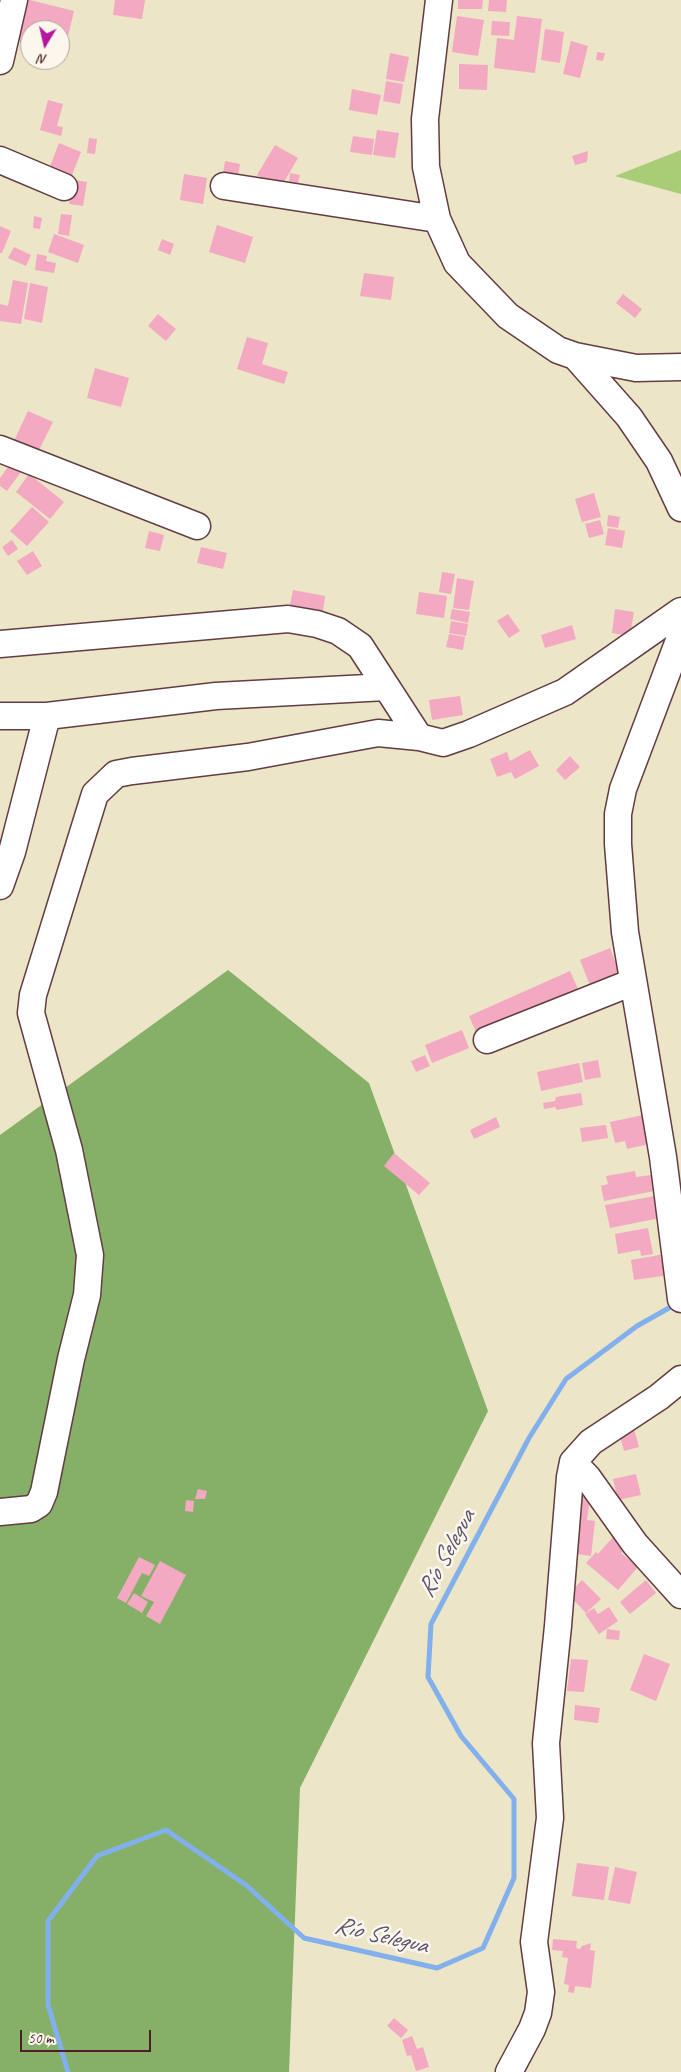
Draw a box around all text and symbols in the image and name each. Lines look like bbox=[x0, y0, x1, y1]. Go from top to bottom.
north arrow bbox=[20, 20, 70, 70]
text: N bbox=[37, 50, 48, 68]
water label: Río Selegua bbox=[412, 1505, 482, 1603]
water label: Río Selegua bbox=[332, 1911, 430, 1961]
scale bar bbox=[22, 2020, 154, 2052]
text: 50 m bbox=[28, 2029, 54, 2048]

